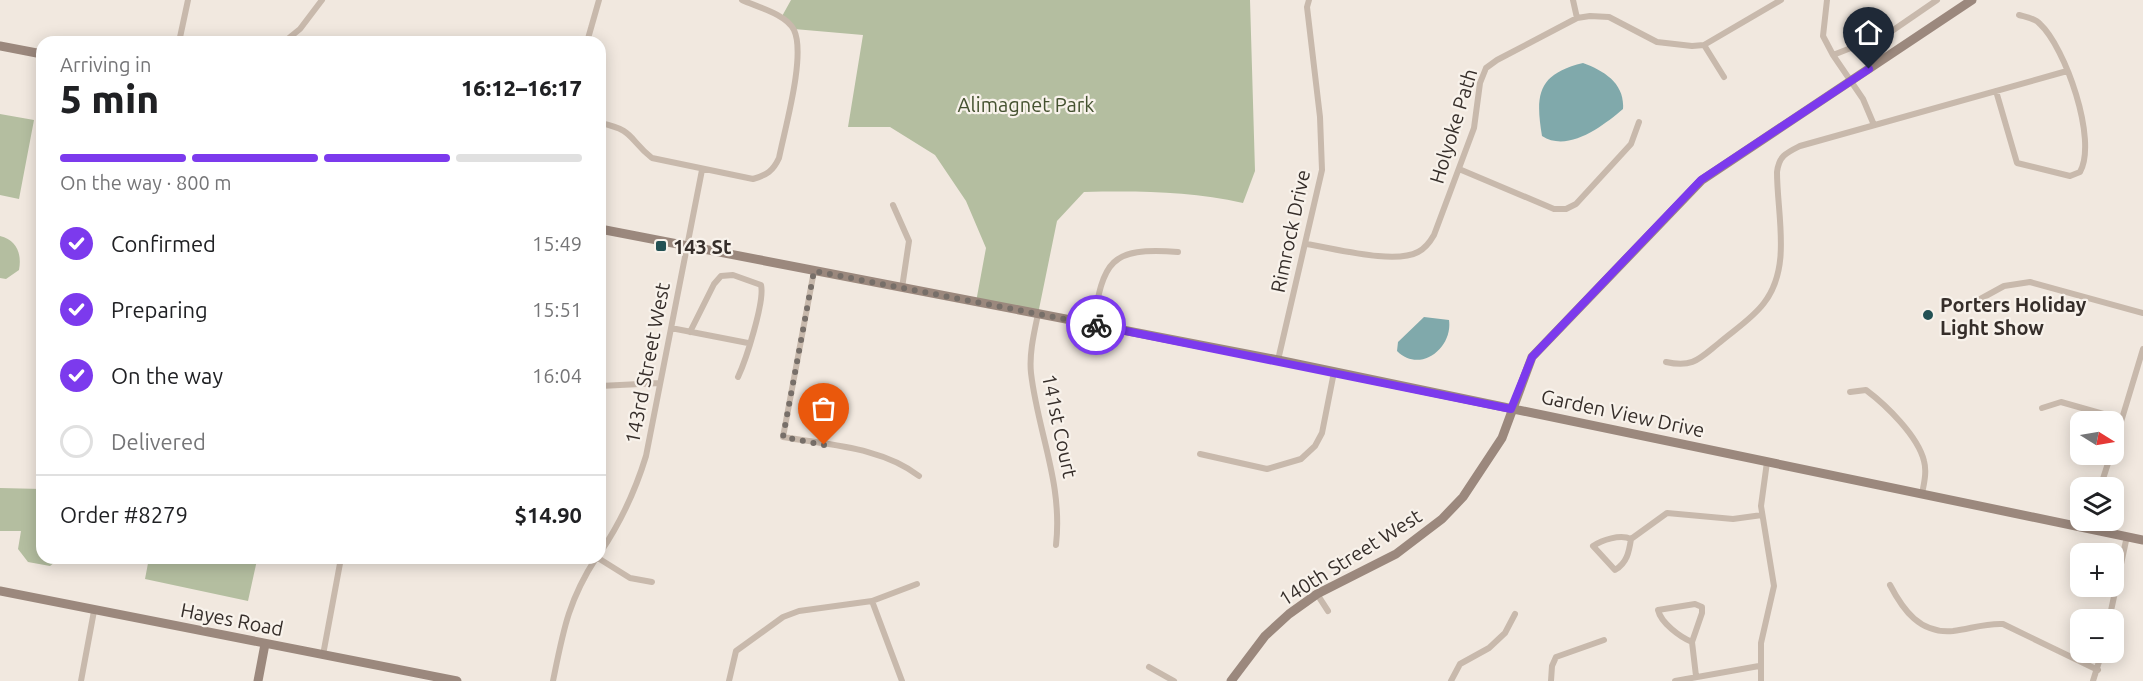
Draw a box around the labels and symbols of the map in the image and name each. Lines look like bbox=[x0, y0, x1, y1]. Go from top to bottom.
pin bbox=[1843, 7, 1894, 69]
street label: Holyoke Path bbox=[1425, 66, 1481, 186]
park label: Alimagnet Park bbox=[958, 93, 1094, 116]
street label: Rimrock Drive bbox=[1266, 167, 1314, 295]
place label: 143 St bbox=[673, 235, 732, 258]
marker: 143 St bbox=[654, 239, 668, 253]
street label: 143rd Street West bbox=[620, 280, 674, 446]
place label: Porters Holiday Light Show bbox=[1940, 293, 2087, 339]
courier bbox=[1066, 295, 1126, 355]
marker: Porters Holiday Light Show bbox=[1921, 308, 1935, 322]
street label: 141st Court bbox=[1038, 372, 1082, 480]
pin bbox=[798, 383, 849, 445]
street label: Garden View Drive bbox=[1539, 384, 1707, 442]
north arrow bbox=[2070, 411, 2124, 465]
street label: 140th Street West bbox=[1274, 504, 1426, 610]
street label: Hayes Road bbox=[179, 598, 285, 640]

